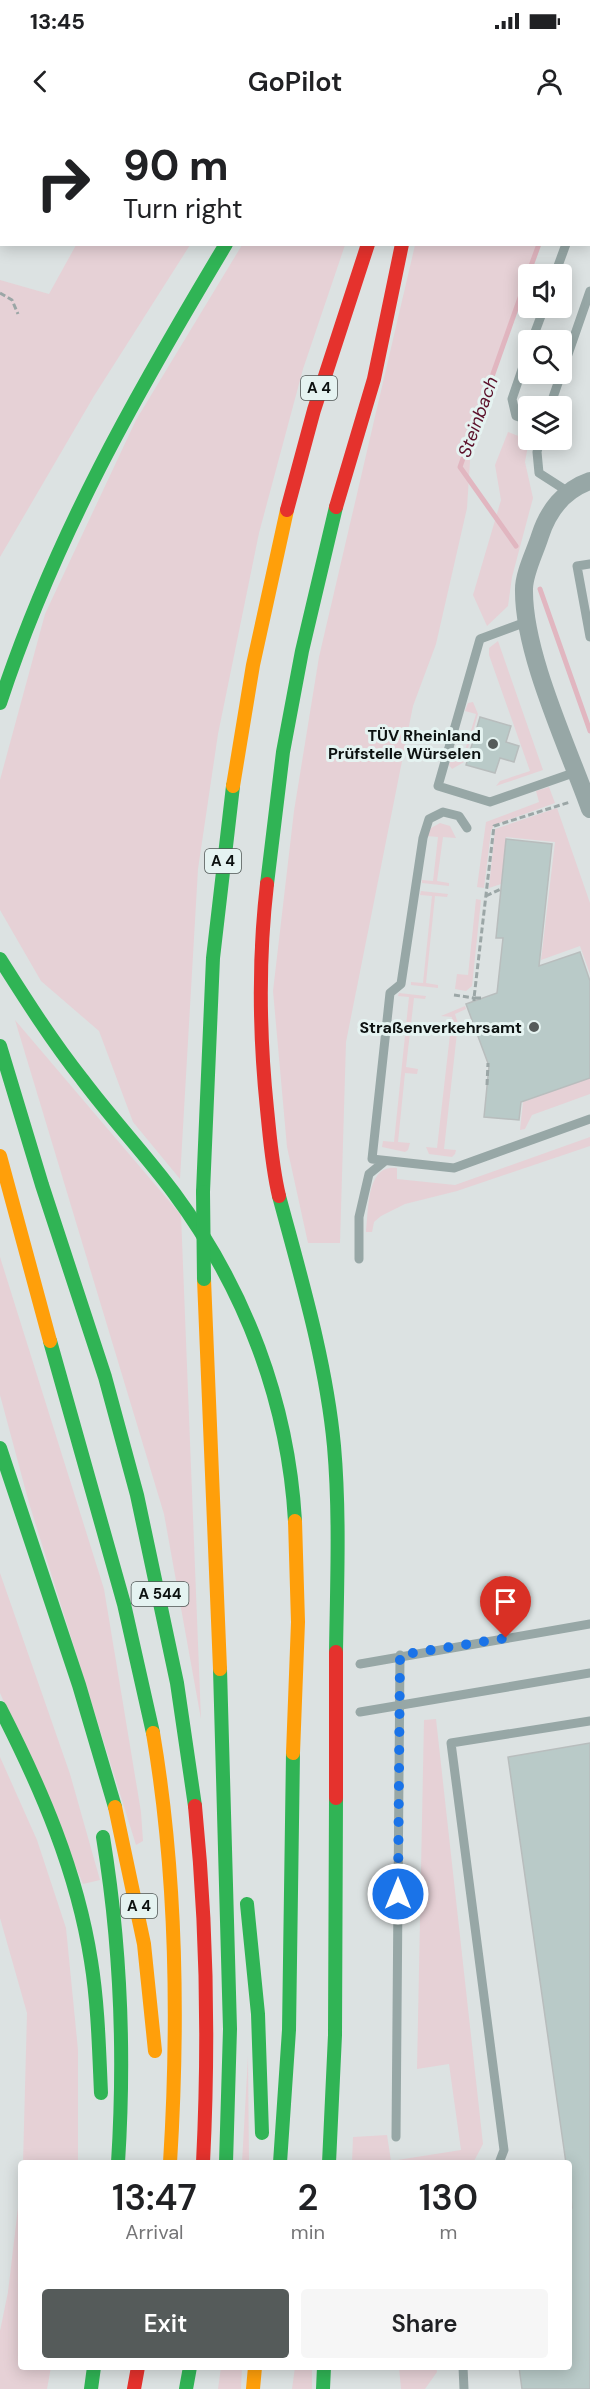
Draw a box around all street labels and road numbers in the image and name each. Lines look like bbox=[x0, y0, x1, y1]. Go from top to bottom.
road number: A 4 bbox=[301, 376, 337, 400]
road number: A 4 bbox=[205, 849, 241, 873]
road number: A 544 bbox=[132, 1582, 188, 1606]
road number: A 4 bbox=[121, 1894, 157, 1918]

